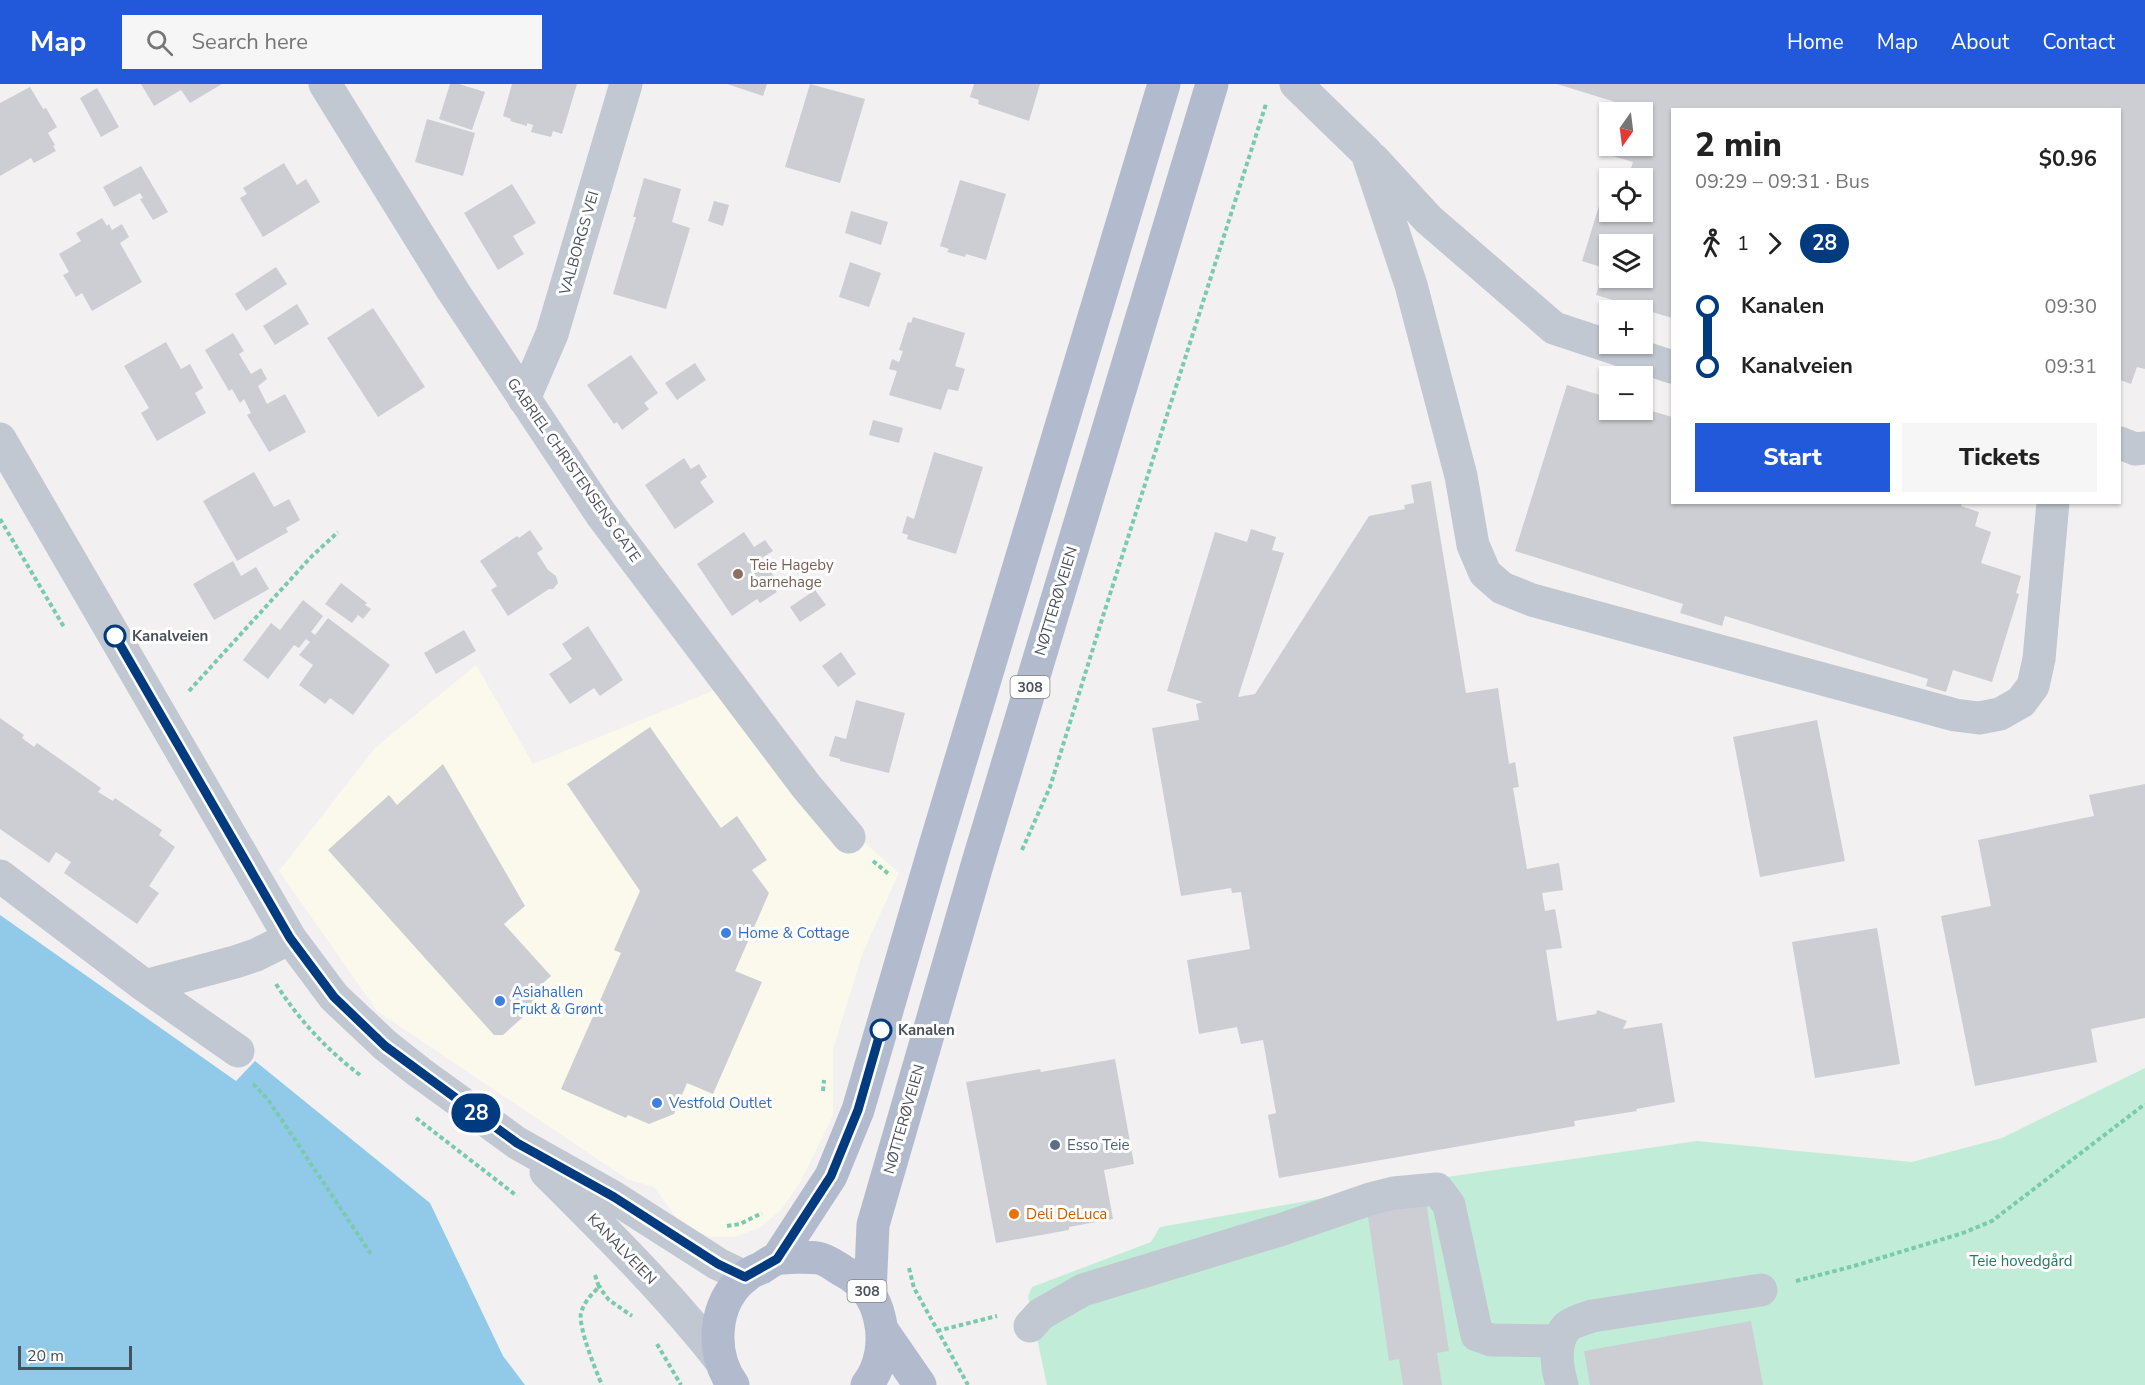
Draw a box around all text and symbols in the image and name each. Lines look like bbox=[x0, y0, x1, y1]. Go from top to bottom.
search box bbox=[122, 15, 542, 69]
text: Map bbox=[30, 23, 86, 61]
icon: search bbox=[143, 26, 176, 59]
text: Search here bbox=[191, 27, 308, 57]
text: Home bbox=[1787, 28, 1844, 56]
text: Map bbox=[1877, 28, 1918, 56]
text: About bbox=[1951, 28, 2009, 56]
text: Contact bbox=[2042, 28, 2115, 56]
north arrow bbox=[1599, 102, 1653, 156]
map controls bbox=[1599, 102, 1653, 420]
text: 2 min bbox=[1695, 123, 1782, 168]
text: $0.96 bbox=[2039, 144, 2097, 174]
button: locate bbox=[1599, 168, 1653, 222]
text: 09:29 – 09:31 · Bus bbox=[1695, 168, 1870, 195]
street label: VALBORGS VEI bbox=[554, 189, 603, 298]
icon: walk bbox=[1695, 227, 1728, 260]
icon: forward bbox=[1758, 227, 1791, 260]
text: 28 bbox=[1812, 229, 1837, 257]
text: 1 bbox=[1737, 230, 1749, 257]
button: layers bbox=[1599, 234, 1653, 288]
text: Kanalen bbox=[1741, 291, 1824, 321]
text: 09:30 bbox=[2044, 293, 2097, 320]
button: + bbox=[1599, 300, 1653, 354]
text: Kanalveien bbox=[1741, 351, 1853, 381]
text: 09:31 bbox=[2044, 353, 2097, 380]
button: − bbox=[1599, 366, 1653, 420]
street label: GABRIEL CHRISTENSENS GATE bbox=[503, 374, 645, 566]
button: Start bbox=[1695, 423, 1890, 492]
button: Tickets bbox=[1902, 423, 2097, 492]
street label: NØTTERØVEIEN bbox=[1030, 544, 1082, 658]
place label: Teie Hageby barnehage bbox=[750, 555, 834, 592]
marker: Teie Hageby barnehage bbox=[731, 567, 745, 581]
marker: Kanalveien bbox=[104, 625, 126, 647]
place label: Kanalveien bbox=[132, 626, 208, 646]
road number: 308 bbox=[1010, 676, 1050, 698]
place label: Home & Cottage bbox=[738, 923, 850, 943]
marker: Home & Cottage bbox=[719, 926, 733, 940]
place label: Asiahallen Frukt & Grønt bbox=[512, 982, 604, 1019]
marker: Asiahallen Frukt & Grønt bbox=[493, 994, 507, 1008]
marker: Kanalen bbox=[870, 1019, 892, 1041]
place label: Kanalen bbox=[898, 1020, 955, 1040]
street label: NØTTERØVEIEN bbox=[879, 1062, 929, 1176]
place label: Vestfold Outlet bbox=[668, 1093, 772, 1113]
line badge: 28 bbox=[449, 1094, 503, 1132]
marker: Vestfold Outlet bbox=[650, 1096, 664, 1110]
text: 28 bbox=[463, 1099, 489, 1127]
place label: Esso Teie bbox=[1067, 1135, 1130, 1155]
marker: Esso Teie bbox=[1048, 1138, 1062, 1152]
place label: Deli DeLuca bbox=[1026, 1204, 1107, 1224]
marker: Deli DeLuca bbox=[1007, 1207, 1021, 1221]
street label: KANALVEIEN bbox=[583, 1209, 661, 1289]
park label: Teie hovedgård bbox=[1969, 1251, 2073, 1271]
road number: 308 bbox=[848, 1280, 886, 1302]
scale bar bbox=[18, 1343, 132, 1370]
text: 20 m bbox=[27, 1345, 64, 1367]

